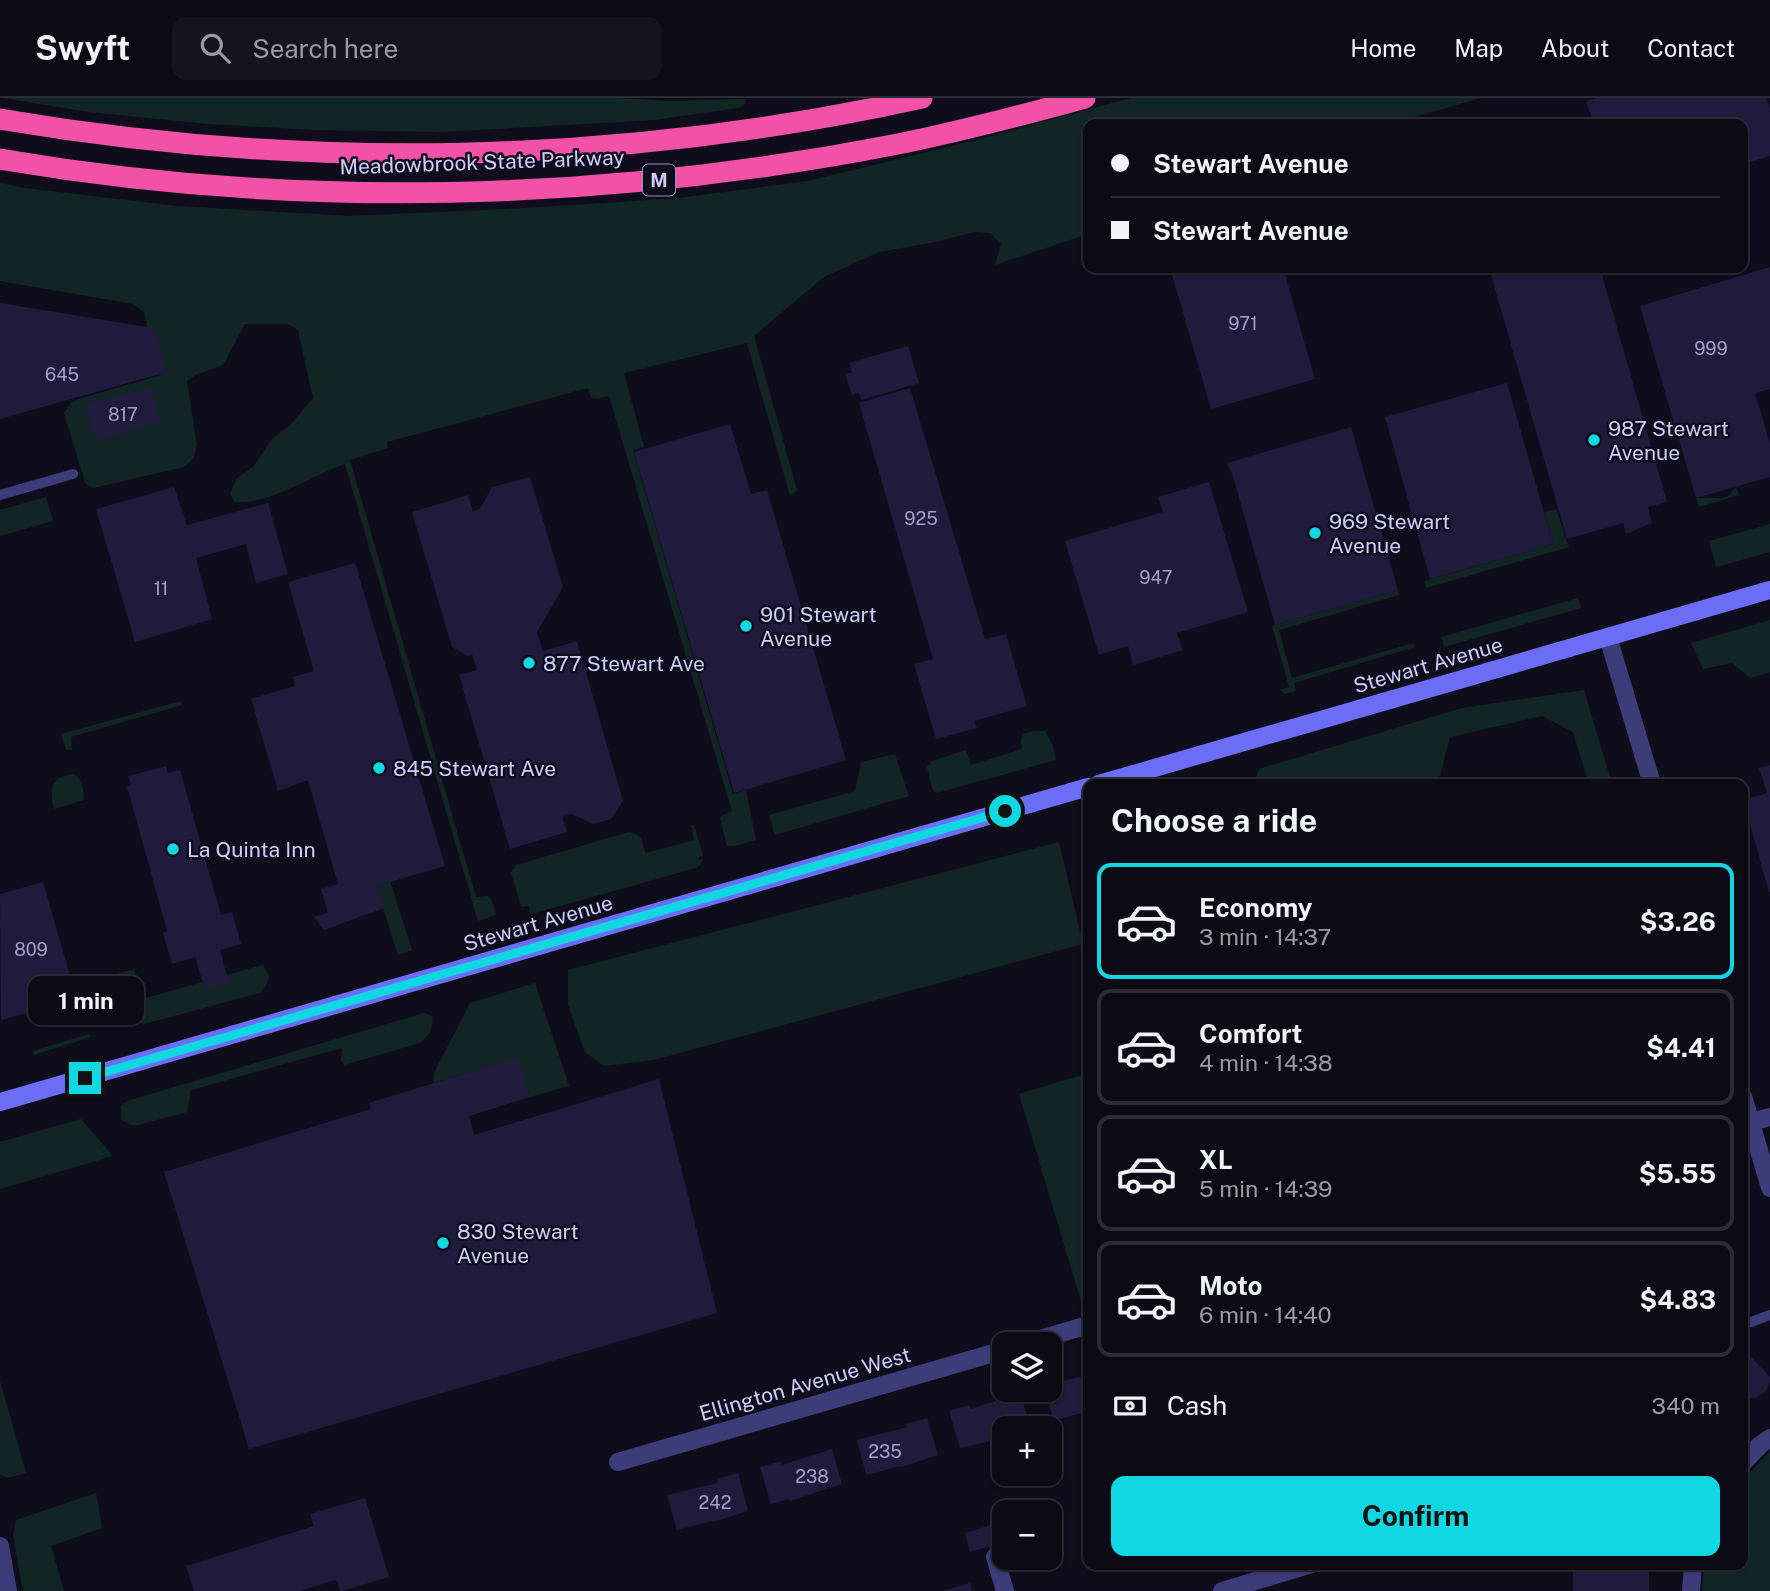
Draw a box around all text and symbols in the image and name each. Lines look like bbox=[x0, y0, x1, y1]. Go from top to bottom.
search box bbox=[172, 17, 662, 80]
text: Swyft bbox=[35, 29, 130, 67]
icon: search bbox=[196, 29, 234, 67]
text: Search here bbox=[252, 33, 398, 64]
text: Home bbox=[1350, 34, 1416, 62]
text: Map bbox=[1454, 34, 1503, 62]
text: About bbox=[1541, 34, 1609, 62]
text: Contact bbox=[1647, 34, 1735, 62]
street label: Meadowbrook State Parkway bbox=[339, 145, 625, 179]
text: Stewart Avenue bbox=[1153, 148, 1349, 179]
road number: M bbox=[643, 164, 675, 195]
text: Stewart Avenue bbox=[1153, 215, 1349, 246]
house number: 971 bbox=[1228, 313, 1258, 334]
house number: 999 bbox=[1694, 338, 1728, 359]
house number: 645 bbox=[45, 364, 79, 385]
house number: 817 bbox=[108, 404, 138, 425]
place label: 987 Stewart Avenue bbox=[1608, 416, 1729, 465]
marker: 987 Stewart Avenue bbox=[1586, 432, 1602, 448]
house number: 925 bbox=[904, 508, 938, 529]
place label: 969 Stewart Avenue bbox=[1329, 509, 1450, 558]
marker: 969 Stewart Avenue bbox=[1307, 525, 1323, 541]
house number: 947 bbox=[1139, 567, 1173, 588]
house number: 11 bbox=[154, 578, 168, 599]
place label: 901 Stewart Avenue bbox=[760, 602, 877, 651]
marker: 901 Stewart Avenue bbox=[738, 618, 754, 634]
street label: Stewart Avenue bbox=[1350, 632, 1506, 698]
place label: 877 Stewart Ave bbox=[543, 651, 705, 676]
marker: 877 Stewart Ave bbox=[521, 655, 537, 671]
place label: 845 Stewart Ave bbox=[393, 756, 556, 781]
marker: 845 Stewart Ave bbox=[371, 760, 387, 776]
route start bbox=[989, 795, 1021, 827]
text: Choose a ride bbox=[1111, 802, 1317, 839]
place label: La Quinta Inn bbox=[187, 837, 316, 862]
marker: La Quinta Inn bbox=[165, 841, 181, 857]
street label: Stewart Avenue bbox=[460, 890, 616, 956]
icon: car bbox=[1115, 890, 1178, 953]
text: Economy bbox=[1199, 892, 1312, 923]
text: $3.26 bbox=[1640, 906, 1716, 937]
text: 3 min · 14:37 bbox=[1199, 923, 1331, 950]
house number: 809 bbox=[14, 939, 48, 960]
callout: 1 min bbox=[27, 976, 143, 1026]
text: 1 min bbox=[58, 987, 114, 1014]
icon: car bbox=[1115, 1016, 1178, 1079]
text: Comfort bbox=[1199, 1018, 1302, 1049]
text: $4.41 bbox=[1646, 1032, 1716, 1063]
text: 4 min · 14:38 bbox=[1199, 1049, 1333, 1076]
route end bbox=[69, 1062, 101, 1094]
icon: car bbox=[1115, 1142, 1178, 1205]
text: XL bbox=[1199, 1144, 1233, 1175]
text: $5.55 bbox=[1639, 1158, 1716, 1189]
text: 5 min · 14:39 bbox=[1199, 1175, 1332, 1202]
place label: 830 Stewart Avenue bbox=[457, 1219, 579, 1268]
marker: 830 Stewart Avenue bbox=[435, 1235, 451, 1251]
icon: car bbox=[1115, 1268, 1178, 1331]
text: Moto bbox=[1199, 1270, 1262, 1301]
text: $4.83 bbox=[1640, 1284, 1716, 1315]
text: 6 min · 14:40 bbox=[1199, 1301, 1332, 1328]
map controls bbox=[992, 1332, 1062, 1570]
button: layers bbox=[992, 1332, 1062, 1402]
street label: Ellington Avenue West bbox=[696, 1342, 914, 1426]
icon: cash bbox=[1111, 1387, 1149, 1425]
text: Cash bbox=[1167, 1390, 1227, 1421]
text: 340 m bbox=[1652, 1392, 1720, 1419]
button: + bbox=[992, 1416, 1062, 1486]
house number: 235 bbox=[868, 1441, 902, 1462]
house number: 238 bbox=[795, 1466, 829, 1487]
button: Confirm bbox=[1111, 1476, 1720, 1556]
house number: 242 bbox=[699, 1492, 731, 1513]
button: − bbox=[992, 1500, 1062, 1570]

